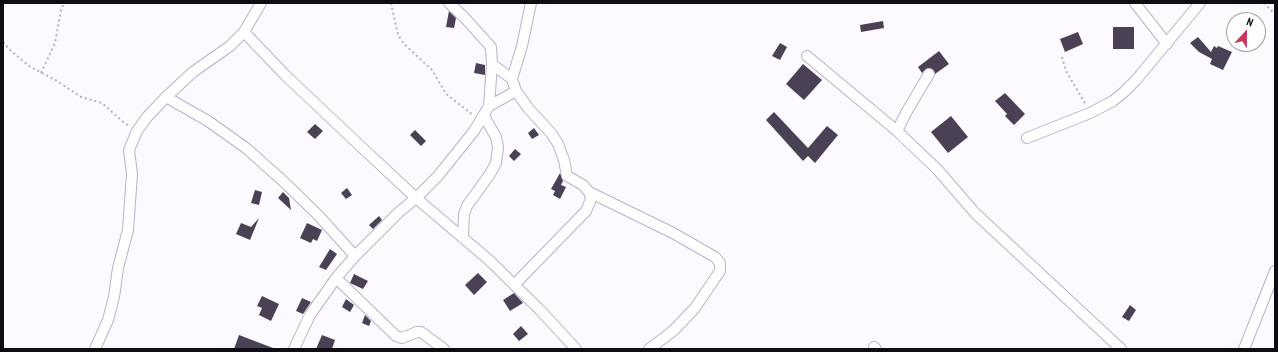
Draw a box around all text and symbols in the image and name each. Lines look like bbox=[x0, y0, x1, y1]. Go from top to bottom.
north arrow bbox=[1226, 12, 1266, 52]
text: N bbox=[1245, 14, 1255, 29]

